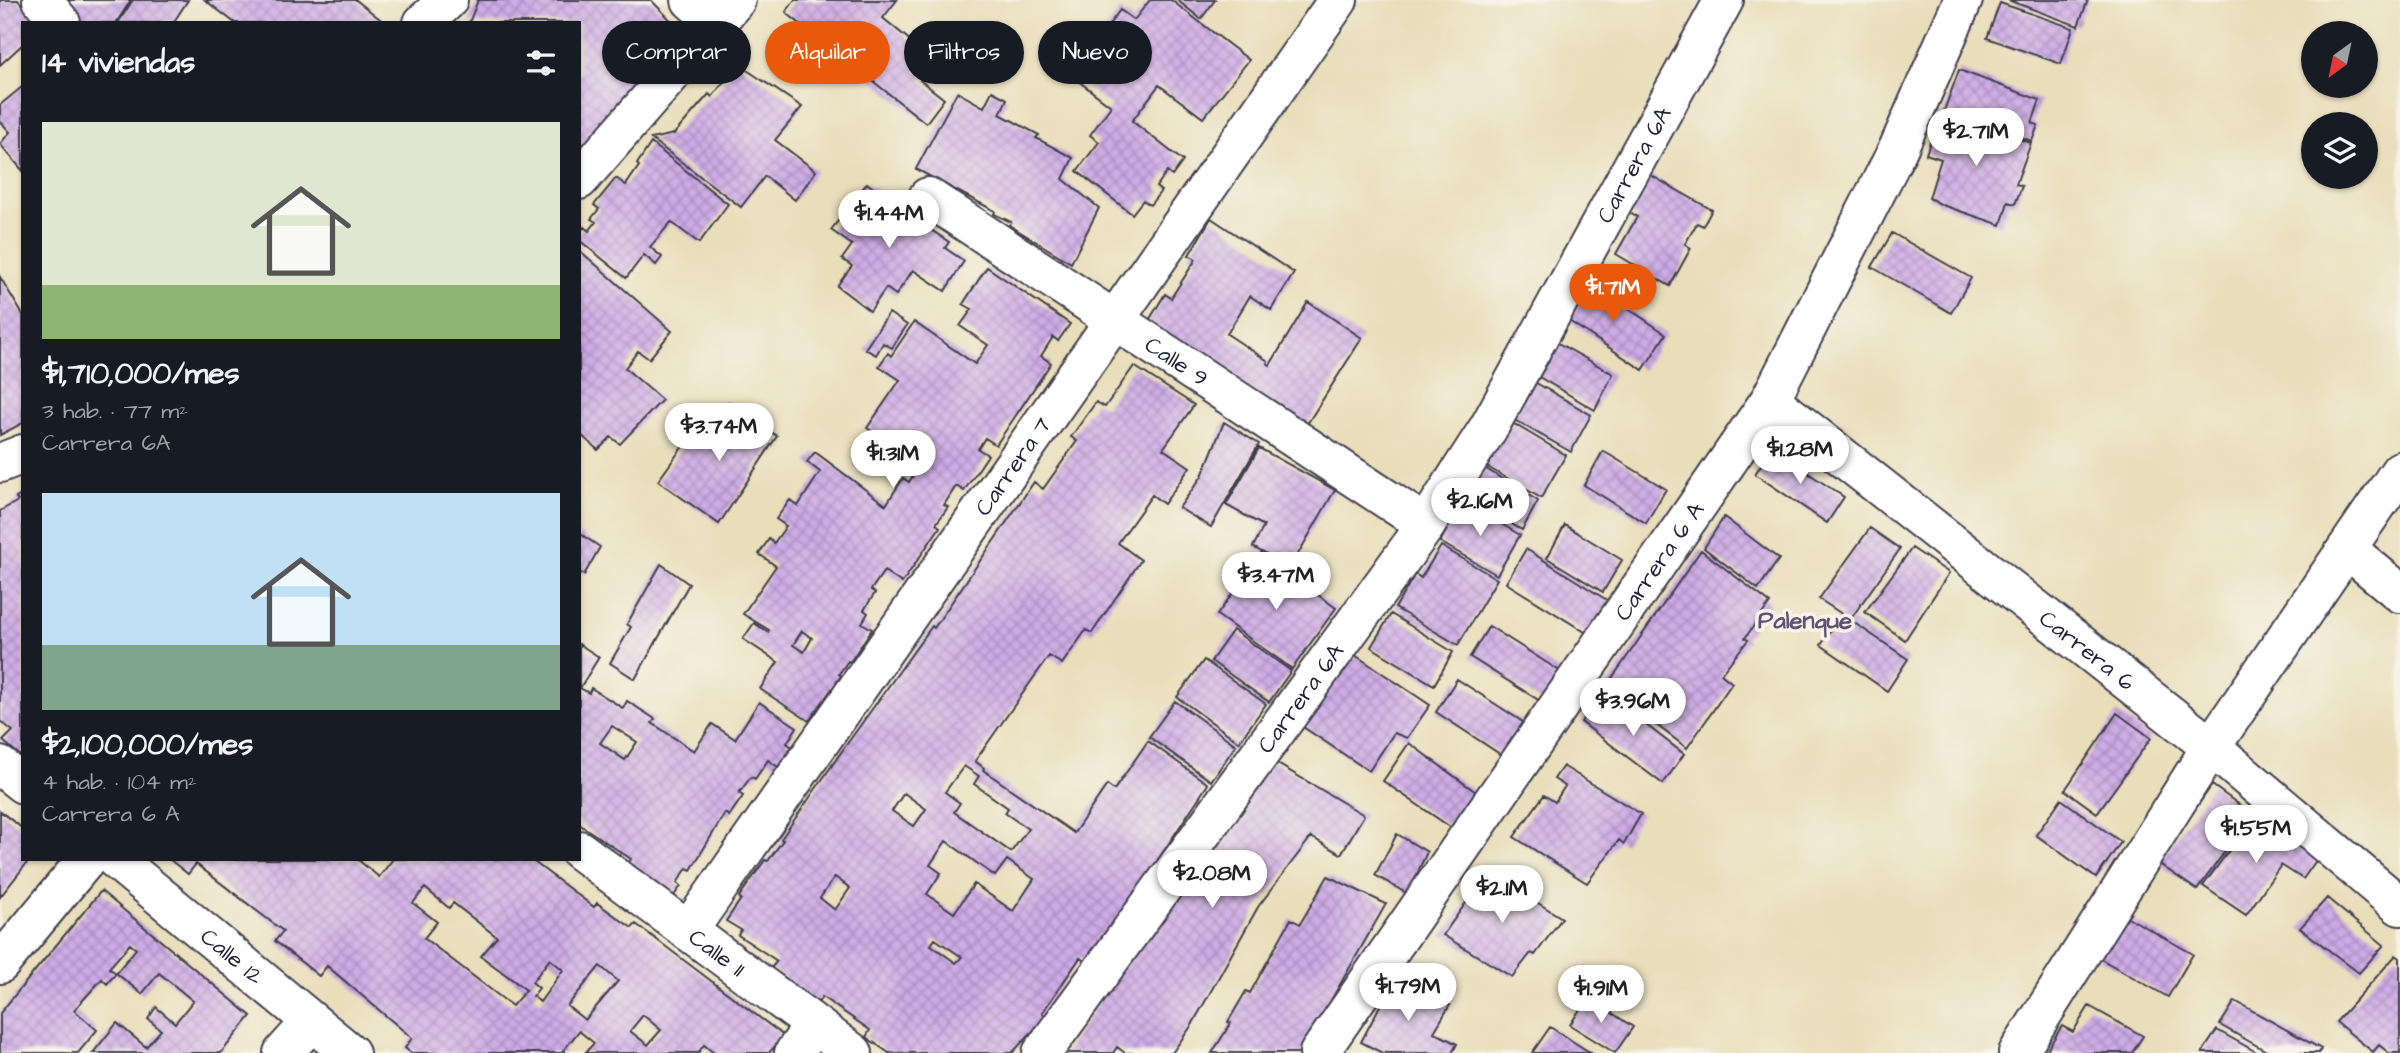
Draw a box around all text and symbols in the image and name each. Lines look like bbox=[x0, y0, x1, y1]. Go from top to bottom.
chip: Comprar bbox=[602, 21, 751, 84]
chip: Alquilar bbox=[765, 21, 890, 84]
chip: Filtros bbox=[904, 21, 1024, 84]
chip: Nuevo bbox=[1038, 21, 1152, 84]
north arrow bbox=[2301, 21, 2378, 98]
map controls bbox=[2301, 21, 2378, 189]
text: 14 viviendas bbox=[42, 42, 195, 84]
icon: filters bbox=[522, 44, 560, 82]
street label: Carrera 6A bbox=[1589, 101, 1680, 229]
pin: $2.71M bbox=[1919, 108, 2033, 168]
button: layers bbox=[2301, 112, 2378, 189]
text: $2.71M bbox=[1943, 115, 2009, 147]
icon: home bbox=[238, 168, 364, 294]
pin: $1.44M bbox=[832, 190, 946, 250]
text: $1.44M bbox=[854, 197, 924, 229]
pin: $1.71M bbox=[1556, 264, 1670, 324]
text: $1.71M bbox=[1585, 271, 1641, 303]
street label: Calle 9 bbox=[1138, 329, 1214, 394]
text: $1,710,000/mes bbox=[42, 353, 240, 395]
text: 3 hab. · 77 m² bbox=[42, 395, 188, 427]
pin: $3.74M bbox=[662, 404, 776, 463]
text: $3.74M bbox=[681, 410, 757, 442]
street label: Carrera 7 bbox=[968, 411, 1059, 522]
pin: $1.28M bbox=[1743, 426, 1857, 486]
text: Carrera 6A bbox=[42, 427, 171, 459]
pin: $1.31M bbox=[836, 430, 950, 490]
text: $1.28M bbox=[1767, 433, 1833, 465]
text: $1.31M bbox=[867, 437, 919, 469]
pin: $2.16M bbox=[1423, 478, 1537, 538]
text: $2.16M bbox=[1447, 485, 1513, 517]
street label: Carrera 6 A bbox=[1607, 495, 1712, 627]
icon: home bbox=[238, 539, 364, 665]
pin: $3.47M bbox=[1219, 552, 1333, 612]
text: $3.47M bbox=[1238, 559, 1314, 591]
street label: Carrera 6 bbox=[2032, 603, 2142, 698]
district label: Palenque bbox=[1758, 604, 1852, 638]
street label: Carrera 6A bbox=[1250, 637, 1352, 760]
pin: $3.96M bbox=[1576, 678, 1690, 738]
text: $3.96M bbox=[1596, 685, 1670, 717]
text: $2,100,000/mes bbox=[42, 724, 253, 766]
text: 4 hab. · 104 m² bbox=[42, 766, 197, 798]
text: Carrera 6 A bbox=[42, 798, 180, 830]
pin: $1.55M bbox=[2199, 806, 2313, 865]
text: $1.55M bbox=[2221, 812, 2291, 844]
pin: $2.08M bbox=[1155, 850, 1269, 910]
text: $2.08M bbox=[1173, 857, 1251, 889]
pin: $2.1M bbox=[1453, 866, 1551, 925]
text: $2.1M bbox=[1476, 872, 1528, 904]
street label: Calle 12 bbox=[193, 921, 270, 992]
street label: Calle 11 bbox=[682, 922, 751, 985]
pin: $1.79M bbox=[1351, 964, 1465, 1023]
pin: $1.91M bbox=[1544, 965, 1658, 1025]
text: $1.79M bbox=[1375, 970, 1441, 1002]
text: $1.91M bbox=[1574, 972, 1628, 1004]

